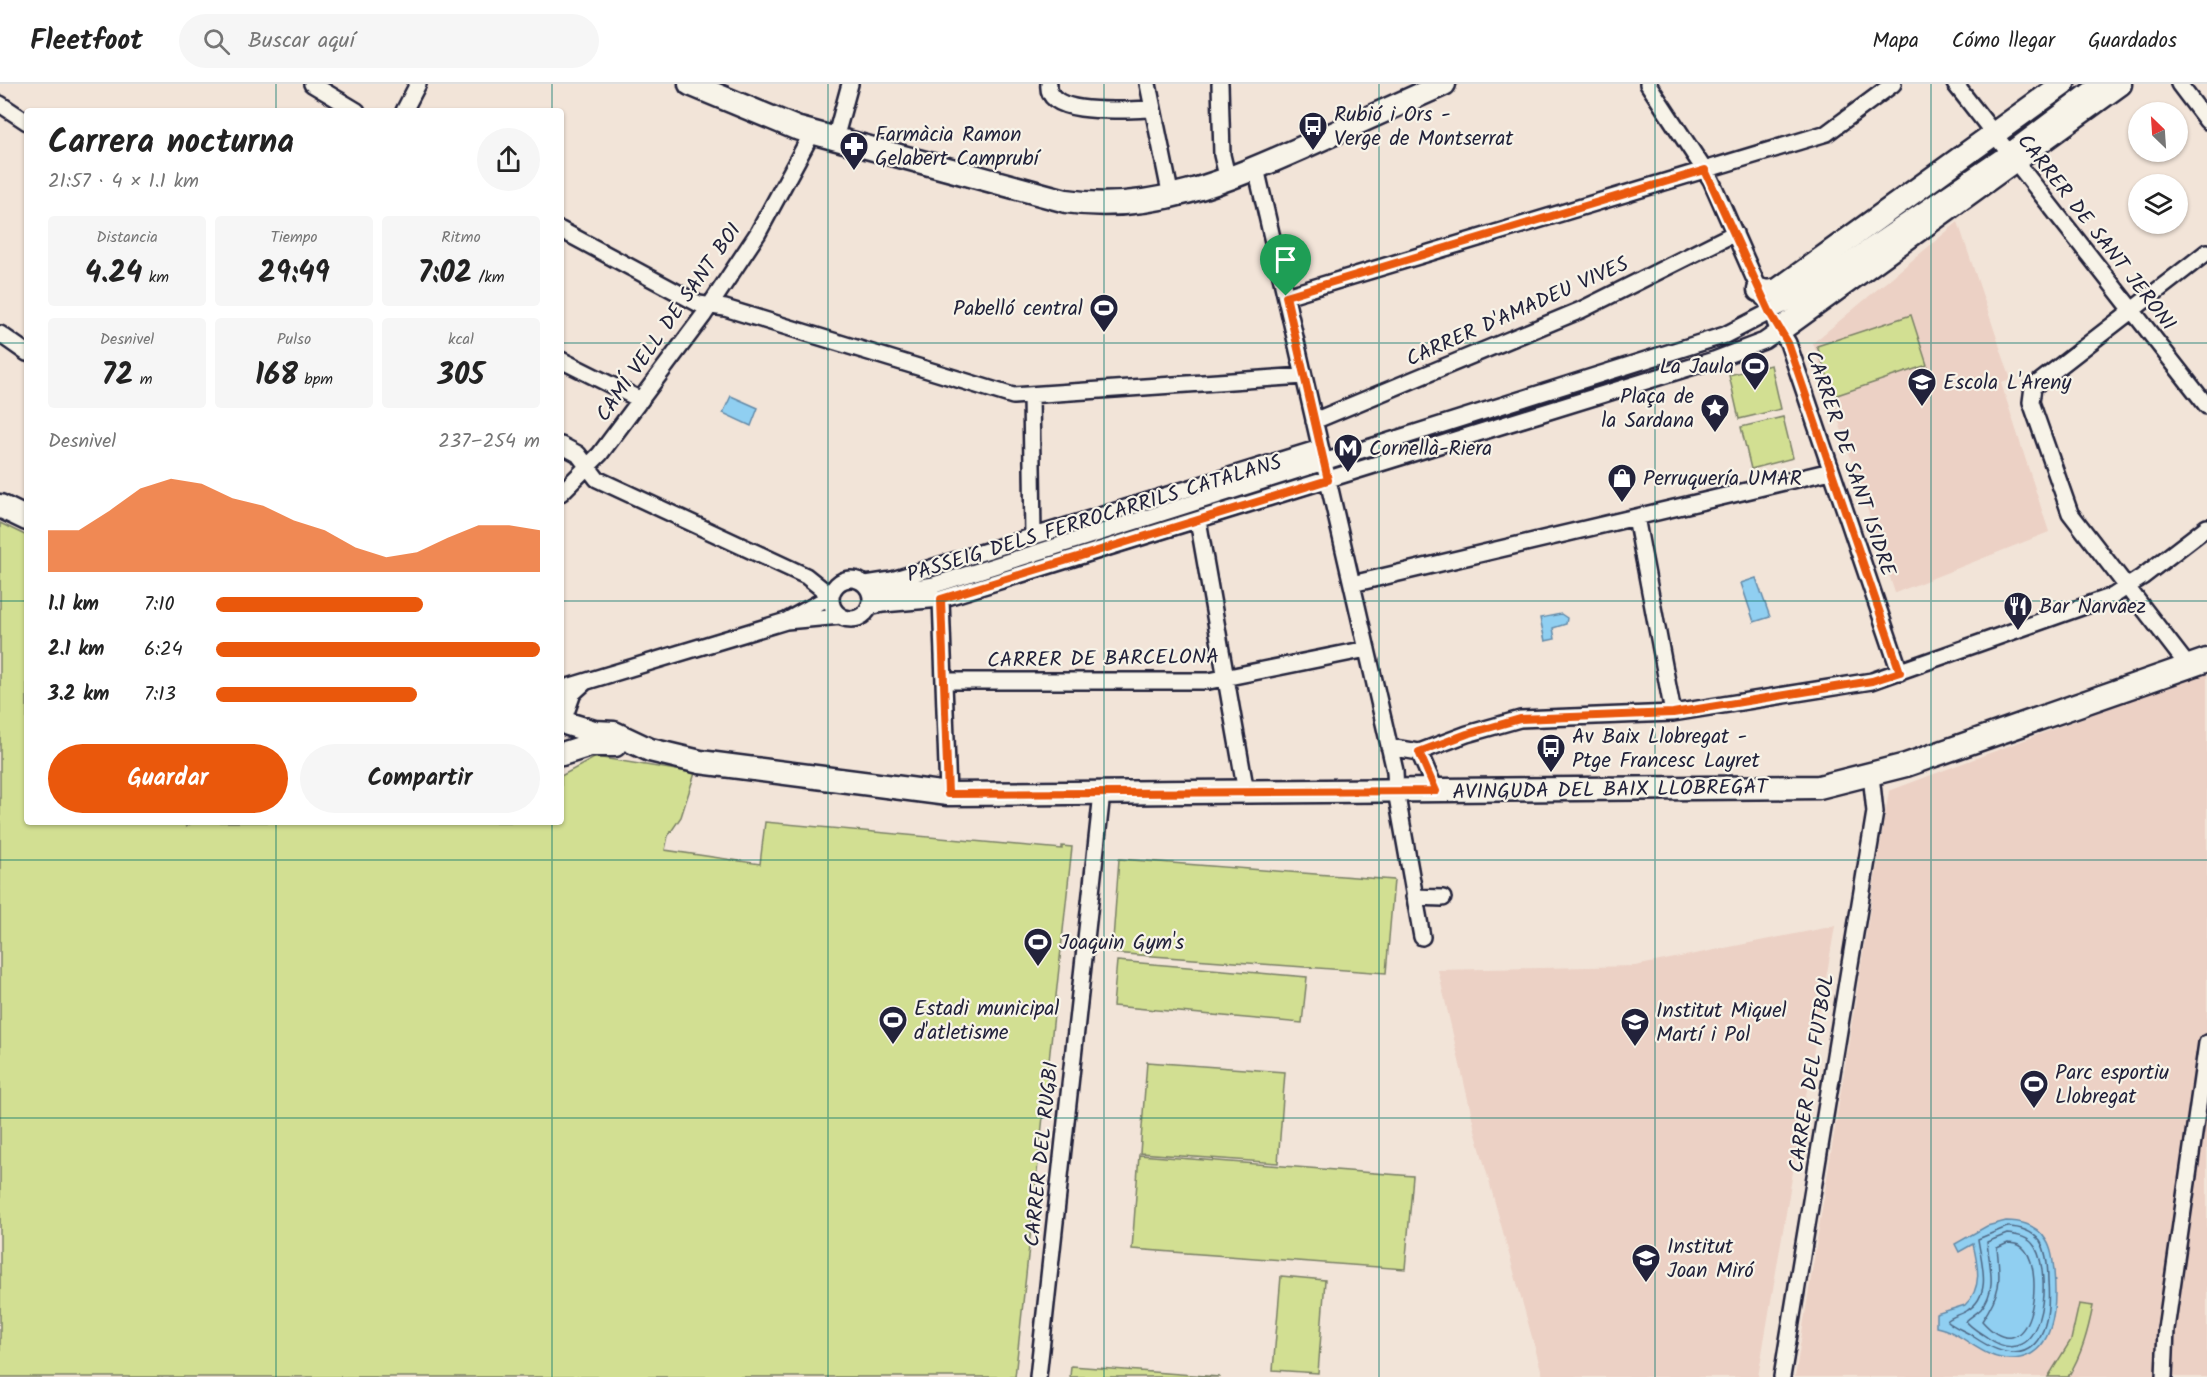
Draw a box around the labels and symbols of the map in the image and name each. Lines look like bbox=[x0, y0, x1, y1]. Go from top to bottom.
place label: Rubió i Ors - Verge de Montserrat bbox=[1334, 99, 1514, 156]
north arrow bbox=[2128, 102, 2188, 162]
bus stop icon: Rubió i Ors - Verge de Montserrat bbox=[1297, 110, 1329, 152]
place label: Farmàcia Ramon Gelabert Camprubí bbox=[875, 119, 1042, 176]
street label: CARRER DE SANT JERONI bbox=[2008, 127, 2184, 339]
pharmacy icon: Farmàcia Ramon Gelabert Camprubí bbox=[838, 130, 870, 172]
street label: CAMÍ VELL DE SANT BOI bbox=[588, 217, 751, 429]
pin bbox=[1260, 234, 1311, 296]
street label: CARRER D'AMADEU VIVES bbox=[1401, 248, 1634, 376]
sports icon: Pabelló central bbox=[1088, 292, 1120, 334]
place label: Pabelló central bbox=[953, 293, 1083, 326]
street label: CARRER DE SANT ISIDRE bbox=[1795, 346, 1904, 582]
sports icon: La Jaula bbox=[1739, 350, 1771, 392]
place label: La Jaula bbox=[1659, 351, 1734, 384]
school or university icon: Escola L'Areny bbox=[1906, 366, 1938, 408]
place label: Escola L'Areny bbox=[1943, 367, 2071, 400]
place label: Plaça de la Sardana bbox=[1601, 381, 1695, 438]
place icon: Plaça de la Sardana bbox=[1699, 392, 1731, 434]
metro station icon: Cornellà-Riera bbox=[1332, 432, 1364, 474]
place label: Cornellà-Riera bbox=[1369, 433, 1492, 466]
street label: PASSEIG DELS FERROCARRILS CATALANS bbox=[903, 447, 1286, 592]
shop icon: Perruquería UMAR bbox=[1606, 462, 1638, 504]
place label: Perruquería UMAR bbox=[1643, 463, 1802, 496]
restaurant icon: Bar Narvaez bbox=[2002, 590, 2034, 632]
place label: Bar Narvaez bbox=[2039, 591, 2146, 624]
street label: CARRER DE BARCELONA bbox=[987, 641, 1219, 678]
place label: Av Baix Llobregat - Ptge Francesc Layret bbox=[1572, 721, 1760, 778]
bus stop icon: Av Baix Llobregat - Ptge Francesc Layret bbox=[1535, 732, 1567, 774]
street label: AVINGUDA DEL BAIX LLOBREGAT bbox=[1452, 771, 1770, 810]
sports icon: Joaquin Gym's bbox=[1022, 926, 1054, 968]
place label: Joaquin Gym's bbox=[1059, 927, 1184, 960]
street label: CARRER DEL FUTBOL bbox=[1780, 971, 1845, 1175]
place label: Estadi municipal d'atletisme bbox=[914, 993, 1060, 1050]
place label: Institut Miquel Martí i Pol bbox=[1656, 995, 1787, 1052]
sports icon: Estadi municipal d'atletisme bbox=[877, 1004, 909, 1046]
school or university icon: Institut Miquel Martí i Pol bbox=[1619, 1006, 1651, 1048]
place label: Parc esportiu Llobregat bbox=[2055, 1057, 2169, 1114]
street label: CARRER DEL RUGBI bbox=[1016, 1060, 1069, 1248]
sports icon: Parc esportiu Llobregat bbox=[2018, 1068, 2050, 1110]
place label: Institut Joan Miró bbox=[1667, 1231, 1755, 1288]
school or university icon: Institut Joan Miró bbox=[1630, 1242, 1662, 1284]

